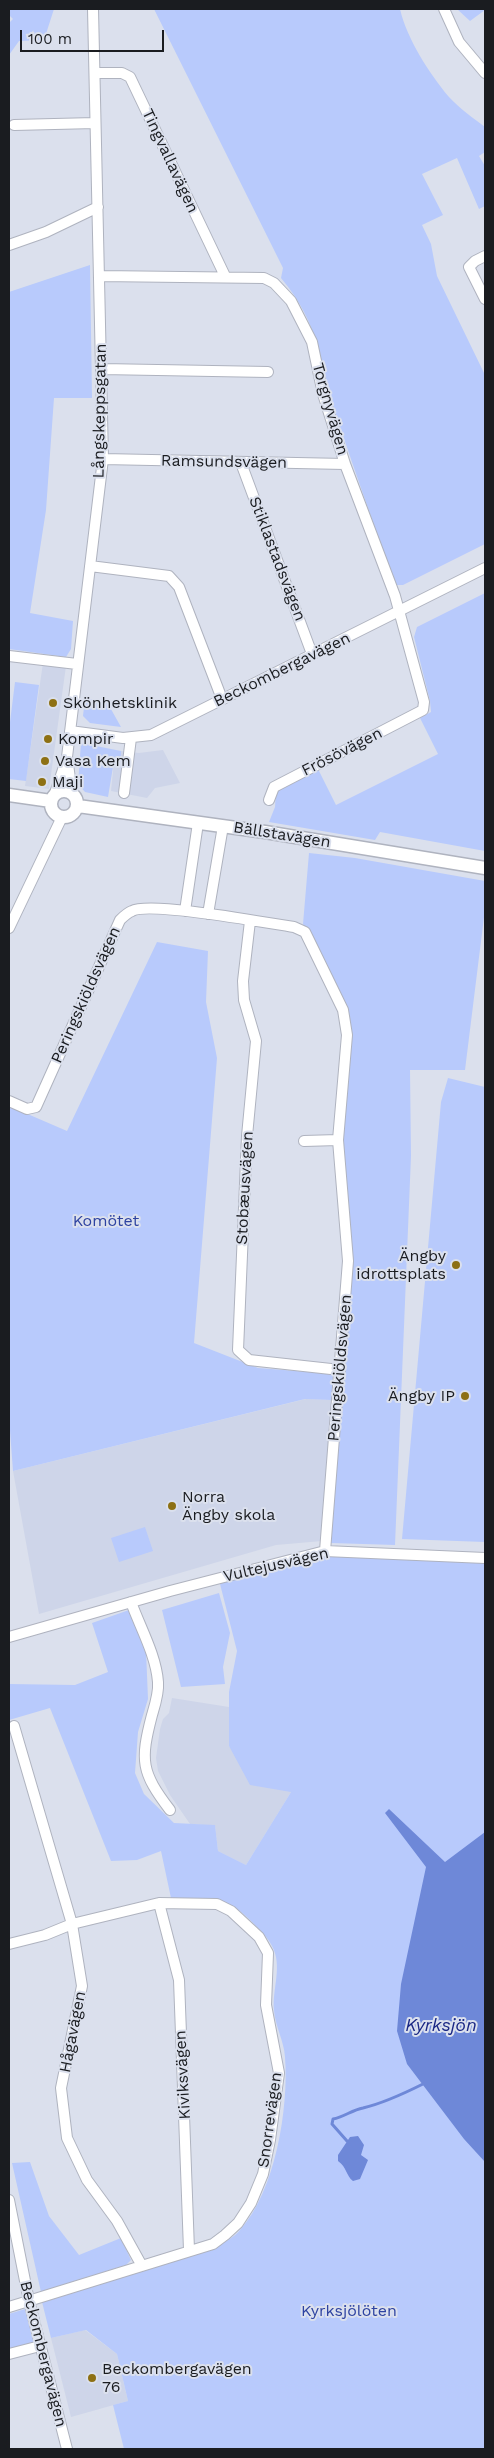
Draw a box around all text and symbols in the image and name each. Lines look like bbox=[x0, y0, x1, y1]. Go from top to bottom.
scale bar bbox=[22, 20, 166, 52]
text: 100 m bbox=[28, 30, 72, 48]
street label: Tingvallavägen bbox=[137, 106, 203, 216]
street label: Långskeppsgatan bbox=[89, 343, 111, 479]
street label: Torgnyvägen bbox=[308, 361, 352, 457]
street label: Ramsundsvägen bbox=[161, 451, 287, 473]
street label: Stiklastadsvägen bbox=[244, 494, 310, 624]
street label: Beckombergavägen bbox=[210, 629, 354, 711]
place label: Skönhetsklinik bbox=[63, 693, 177, 713]
marker: Skönhetsklinik bbox=[47, 697, 59, 709]
street label: Frösövägen bbox=[299, 724, 385, 780]
place label: Kompir bbox=[58, 729, 113, 749]
marker: Kompir bbox=[42, 733, 54, 745]
place label: Vasa Kem bbox=[55, 751, 131, 771]
marker: Vasa Kem bbox=[39, 755, 51, 767]
place label: Maji bbox=[52, 772, 83, 792]
marker: Maji bbox=[36, 776, 48, 788]
street label: Bällstavägen bbox=[232, 818, 332, 852]
street label: Peringskiöldsvägen bbox=[47, 924, 125, 1066]
street label: Stobæusvägen bbox=[232, 1131, 258, 1245]
park label: Komötet bbox=[73, 1211, 139, 1231]
place label: Ängby idrottsplats bbox=[356, 1246, 446, 1284]
marker: Ängby idrottsplats bbox=[450, 1259, 462, 1271]
street label: Peringskiöldsvägen bbox=[324, 1294, 356, 1442]
place label: Ängby IP bbox=[388, 1386, 455, 1406]
marker: Ängby IP bbox=[459, 1390, 471, 1402]
place label: Norra Ängby skola bbox=[182, 1487, 275, 1525]
marker: Norra Ängby skola bbox=[166, 1500, 178, 1512]
street label: Vultejusvägen bbox=[222, 1544, 330, 1586]
street label: Hågavägen bbox=[56, 1990, 90, 2074]
water label: Kyrksjön bbox=[405, 2015, 477, 2037]
street label: Kiviksvägen bbox=[171, 2030, 195, 2120]
street label: Snorrevägen bbox=[254, 2071, 286, 2169]
street label: Beckombergavägen bbox=[16, 2279, 70, 2429]
park label: Kyrksjölöten bbox=[301, 2301, 397, 2321]
place label: Beckombergavägen 76 bbox=[102, 2359, 252, 2397]
marker: Beckombergavägen 76 bbox=[86, 2372, 98, 2384]

